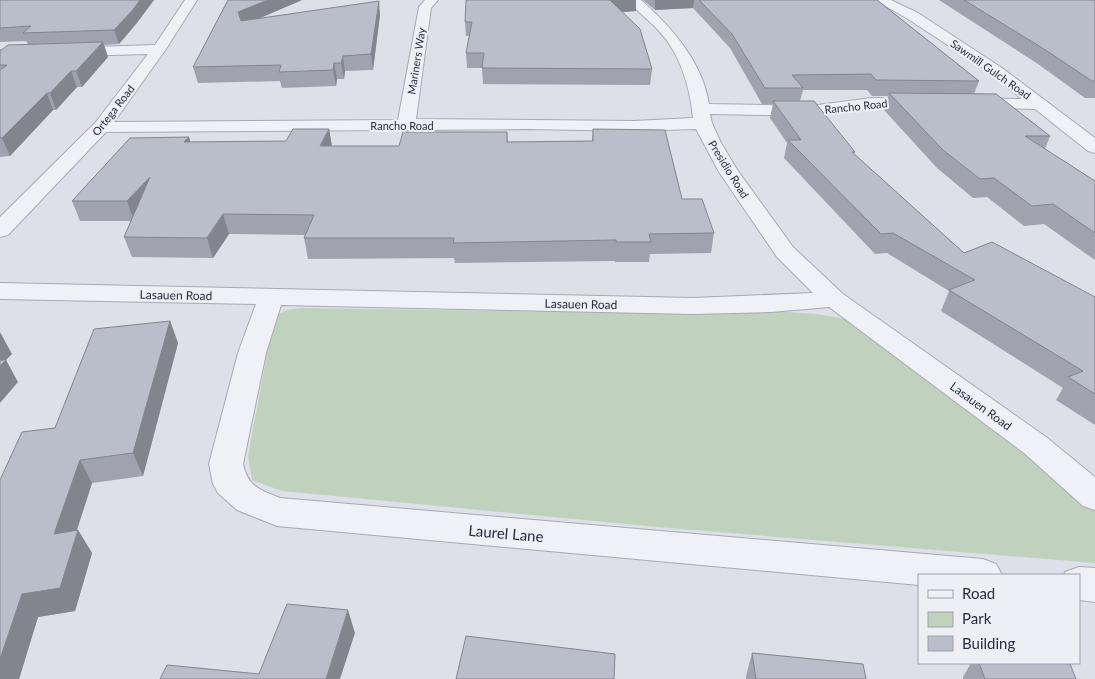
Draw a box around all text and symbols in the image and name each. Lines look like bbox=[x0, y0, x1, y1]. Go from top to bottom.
street label: Mariners Way bbox=[404, 26, 428, 95]
street label: Sawmill Gulch Road bbox=[948, 36, 1034, 102]
street label: Ortega Road bbox=[89, 82, 137, 138]
street label: Rancho Road bbox=[824, 96, 888, 116]
street label: Rancho Road bbox=[370, 119, 434, 132]
street label: Presidio Road bbox=[706, 138, 752, 200]
street label: Lasauen Road bbox=[140, 287, 212, 303]
street label: Lasauen Road bbox=[545, 296, 617, 312]
street label: Lasauen Road bbox=[947, 379, 1015, 433]
street label: Laurel Lane bbox=[468, 521, 544, 545]
legend bbox=[918, 574, 1080, 664]
text: Road bbox=[962, 584, 995, 602]
text: Park bbox=[962, 609, 992, 627]
text: Building bbox=[962, 634, 1015, 652]

